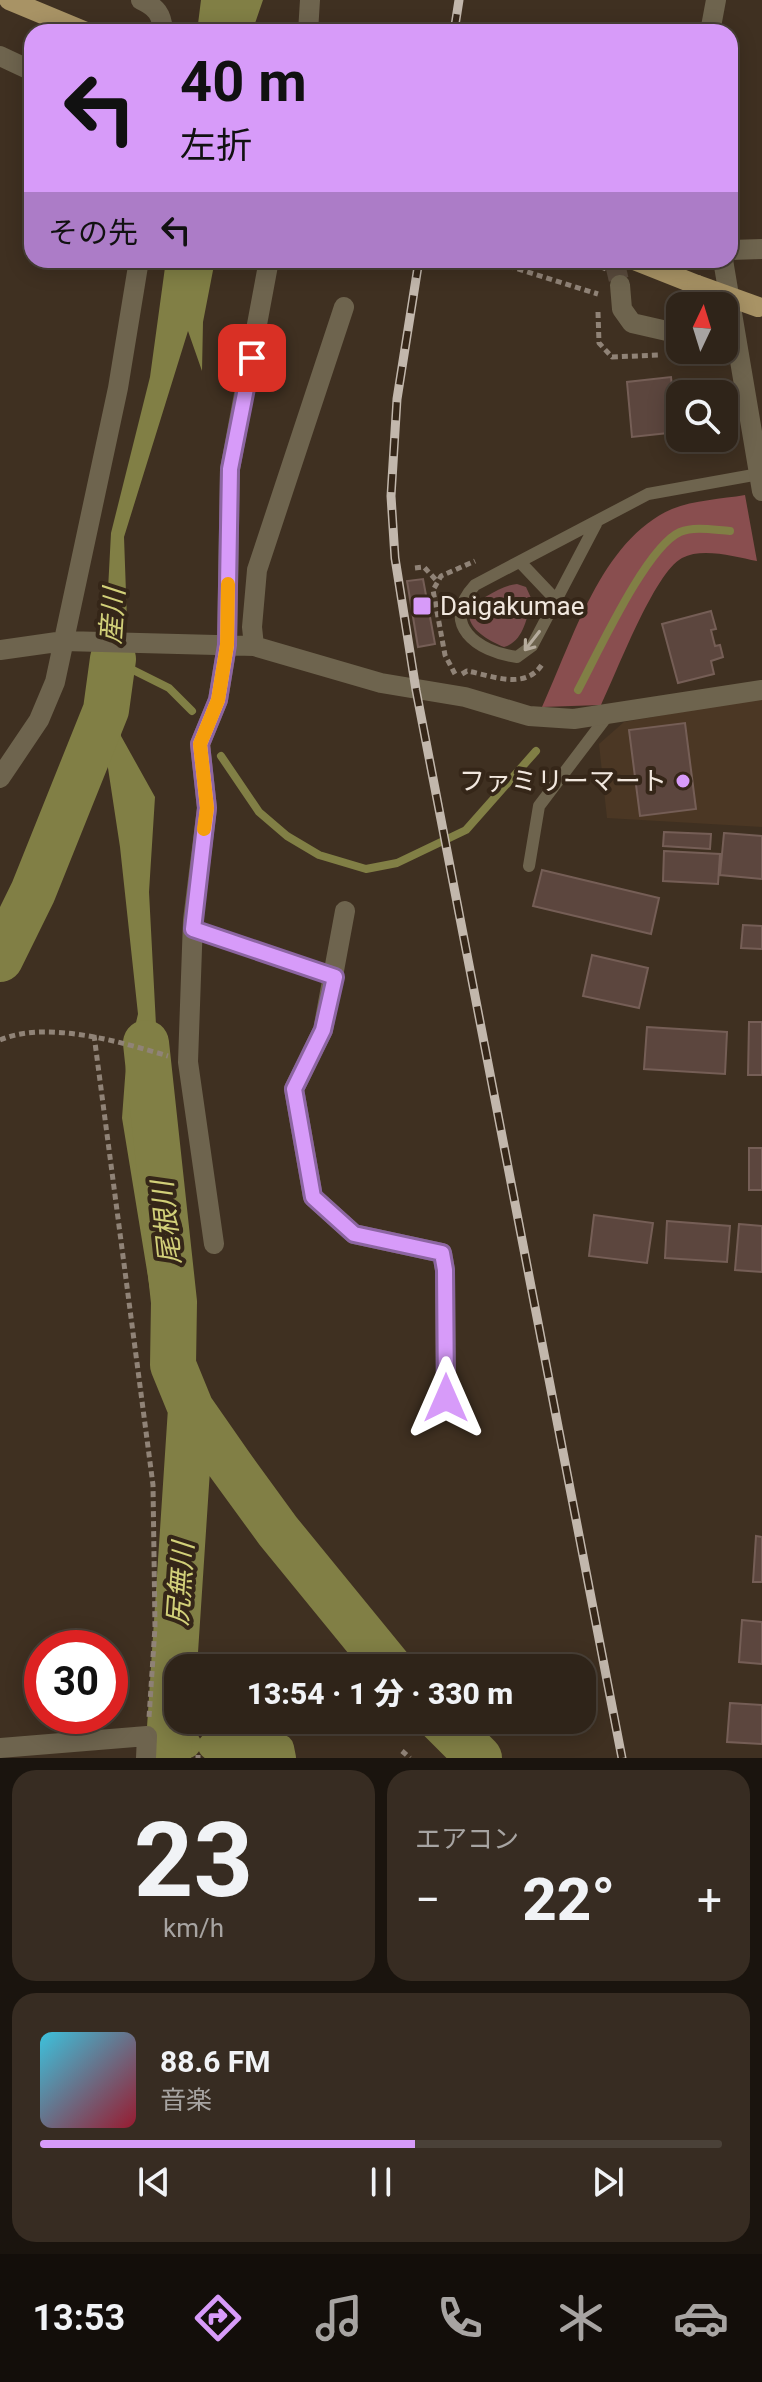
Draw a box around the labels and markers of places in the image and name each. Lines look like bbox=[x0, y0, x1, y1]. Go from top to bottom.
pin bbox=[218, 324, 286, 392]
place label: Daigakumae bbox=[440, 591, 585, 621]
marker: Daigakumae bbox=[411, 595, 433, 617]
place label: ファミリーマート bbox=[459, 766, 667, 796]
marker: ファミリーマート bbox=[674, 772, 692, 790]

